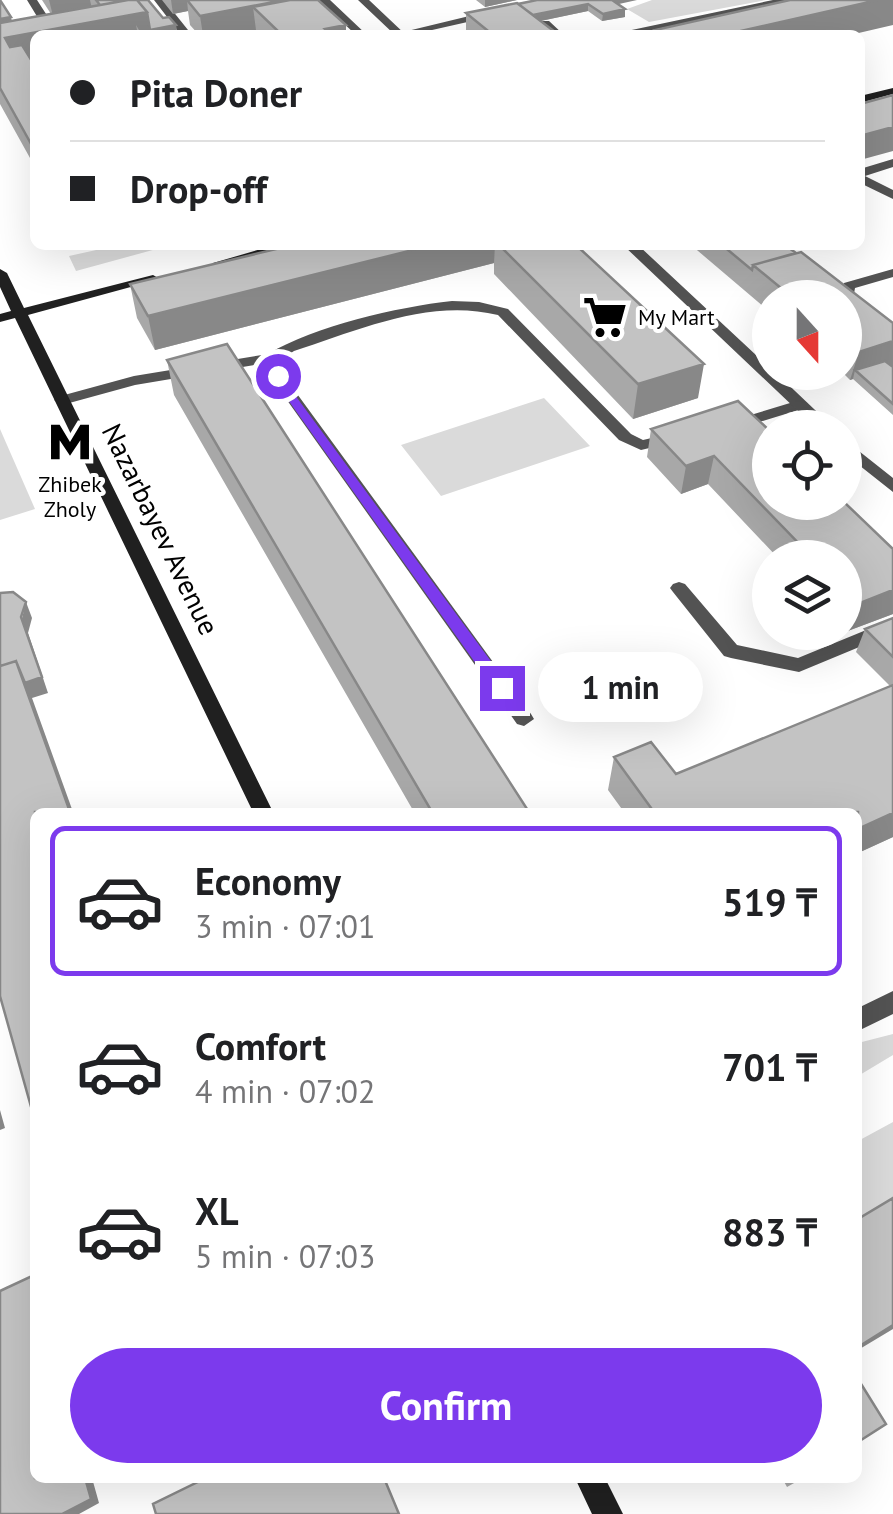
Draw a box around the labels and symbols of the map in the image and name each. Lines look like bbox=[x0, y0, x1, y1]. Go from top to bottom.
north arrow bbox=[752, 280, 862, 390]
supermarket icon: My Mart bbox=[581, 293, 629, 341]
place label: My Mart bbox=[638, 303, 715, 331]
route start bbox=[256, 354, 301, 399]
street label: Nazarbayev Avenue bbox=[94, 417, 228, 641]
metro station icon: Zhibek Zholy bbox=[46, 418, 94, 466]
place label: Zhibek Zholy bbox=[38, 470, 102, 523]
callout: 1 min bbox=[537, 653, 702, 723]
route end bbox=[480, 666, 525, 711]

